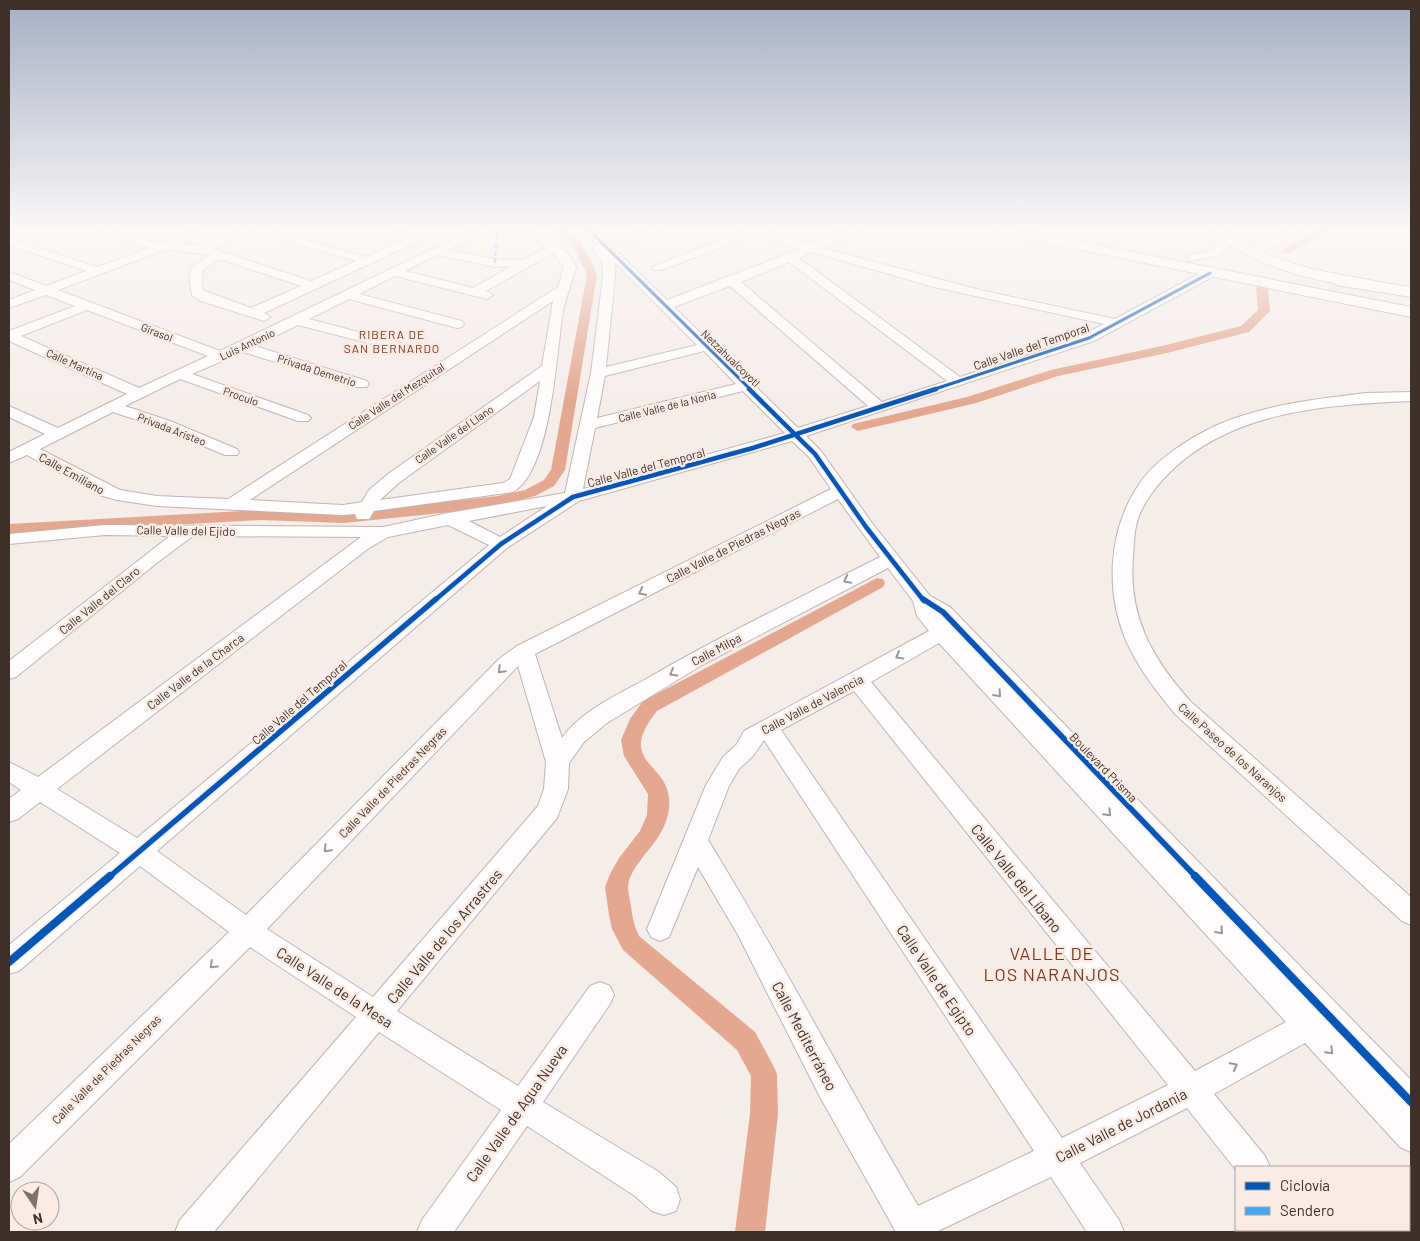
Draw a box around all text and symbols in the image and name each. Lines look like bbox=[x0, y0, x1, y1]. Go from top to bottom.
street label: Girasol bbox=[139, 320, 175, 344]
street label: Calle Valle del Temporal bbox=[971, 320, 1091, 372]
street label: Luis Antonio bbox=[217, 326, 277, 362]
district label: RIBERA DE SAN BERNARDO bbox=[344, 327, 440, 355]
street label: Netzahualcoyotl bbox=[699, 327, 763, 389]
street label: Calle Martina bbox=[44, 346, 106, 382]
street label: Privada Demetrio bbox=[276, 351, 358, 389]
street label: Calle Valle del Mezquital bbox=[345, 360, 447, 432]
street label: Proculo bbox=[222, 384, 260, 408]
street label: Calle Valle de la Noria bbox=[617, 388, 717, 424]
street label: Calle Valle del Llano bbox=[412, 402, 496, 466]
street label: Privada Aristeo bbox=[136, 410, 208, 448]
street label: Calle Valle del Temporal bbox=[586, 445, 706, 489]
street label: Calle Emiliano bbox=[37, 449, 107, 497]
street label: Calle Valle de Piedras Negras bbox=[663, 505, 803, 585]
street label: Calle Valle del Ejido bbox=[136, 522, 236, 538]
street label: Calle Valle del Claro bbox=[56, 563, 142, 637]
one-way arrow bbox=[844, 574, 853, 584]
one-way arrow bbox=[639, 586, 648, 596]
street label: Calle Valle de la Charca bbox=[144, 630, 246, 712]
street label: Calle Milpa bbox=[689, 630, 743, 668]
one-way arrow bbox=[895, 650, 904, 660]
street label: Calle Valle del Temporal bbox=[249, 657, 349, 747]
one-way arrow bbox=[497, 664, 506, 673]
one-way arrow bbox=[669, 667, 678, 677]
street label: Calle Valle de Valencia bbox=[759, 671, 865, 737]
one-way arrow bbox=[992, 689, 1001, 698]
street label: Calle Paseo de los Naranjos bbox=[1176, 700, 1290, 805]
street label: Calle Valle de Piedras Negras bbox=[335, 723, 449, 840]
street label: Boulevard Prisma bbox=[1067, 729, 1141, 805]
one-way arrow bbox=[1102, 807, 1111, 816]
street label: Calle Valle del Líbano bbox=[968, 820, 1066, 936]
one-way arrow bbox=[324, 843, 333, 852]
street label: Calle Valle de los Arrastres bbox=[382, 865, 506, 1007]
street label: Calle Valle de Egipto bbox=[893, 921, 981, 1039]
one-way arrow bbox=[1214, 926, 1223, 935]
district label: VALLE DE LOS NARANJOS bbox=[983, 942, 1121, 985]
street label: Calle Valle de la Mesa bbox=[273, 943, 397, 1031]
one-way arrow bbox=[210, 959, 219, 968]
street label: Calle Mediterráneo bbox=[769, 978, 841, 1094]
street label: Calle Valle de Piedras Negras bbox=[48, 1011, 164, 1127]
street label: Calle Valle de Agua Nueva bbox=[462, 1041, 570, 1185]
one-way arrow bbox=[1324, 1045, 1333, 1054]
one-way arrow bbox=[1229, 1063, 1238, 1073]
street label: Calle Valle de Jordania bbox=[1052, 1084, 1190, 1166]
legend bbox=[1235, 1166, 1410, 1231]
text: Ciclovía bbox=[1280, 1176, 1330, 1194]
north arrow bbox=[10, 1181, 60, 1231]
text: Sendero bbox=[1280, 1201, 1334, 1219]
text: N bbox=[32, 1210, 44, 1228]

